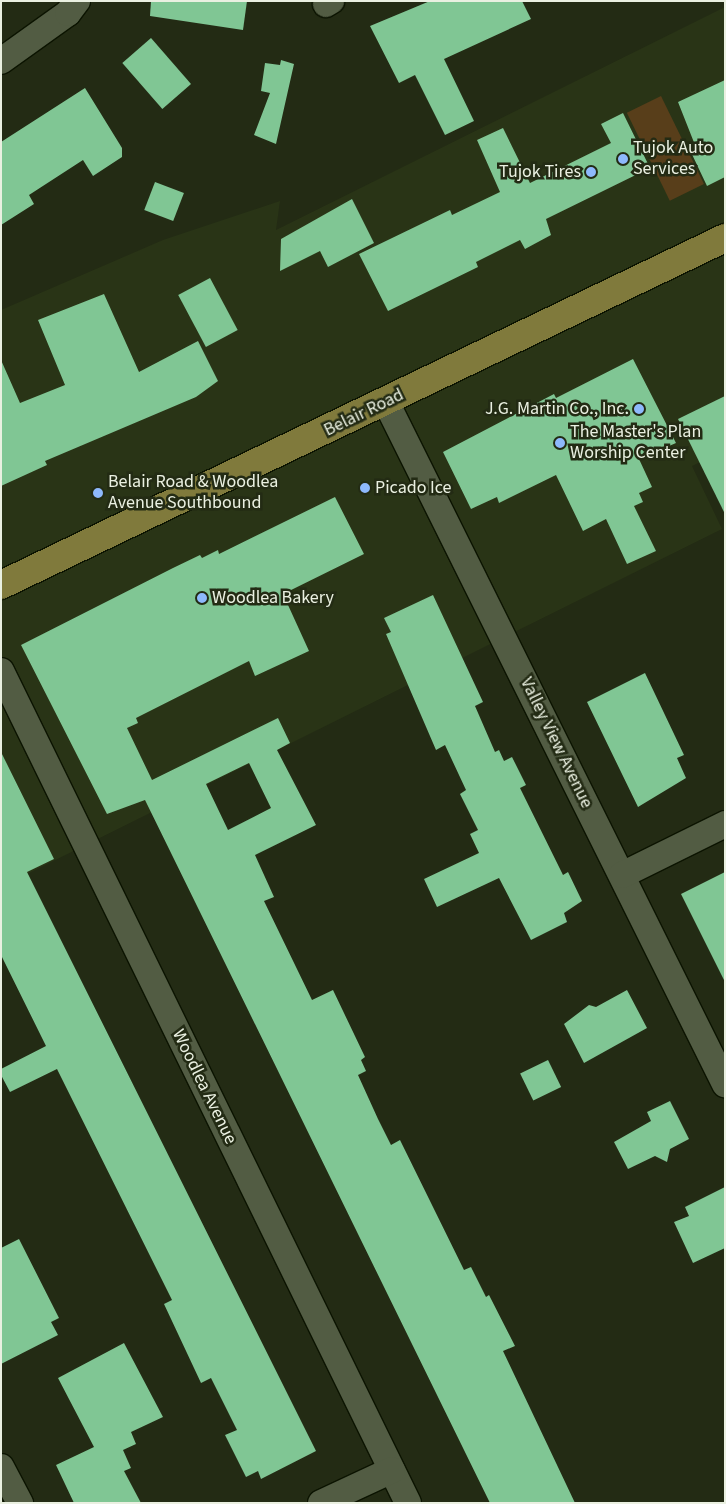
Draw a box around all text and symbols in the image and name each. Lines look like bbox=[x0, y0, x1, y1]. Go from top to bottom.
place label: Tujok Auto Services bbox=[633, 138, 713, 180]
marker: Tujok Auto Services bbox=[617, 153, 629, 165]
place label: Tujok Tires bbox=[499, 161, 581, 183]
marker: Tujok Tires bbox=[585, 166, 597, 178]
street label: Belair Road bbox=[321, 384, 407, 442]
place label: J.G. Martin Co., Inc. bbox=[485, 398, 629, 420]
marker: J.G. Martin Co., Inc. bbox=[633, 403, 645, 415]
place label: The Master's Plan Worship Center bbox=[570, 422, 701, 464]
marker: The Master's Plan Worship Center bbox=[554, 437, 566, 449]
place label: Belair Road & Woodlea Avenue Southbound bbox=[108, 472, 278, 514]
place label: Picado Ice bbox=[375, 477, 452, 499]
marker: Picado Ice bbox=[359, 482, 371, 494]
marker: Belair Road & Woodlea Avenue Southbound bbox=[92, 487, 104, 499]
place label: Woodlea Bakery bbox=[212, 587, 334, 609]
marker: Woodlea Bakery bbox=[196, 592, 208, 604]
street label: Valley View Avenue bbox=[515, 674, 597, 812]
street label: Woodlea Avenue bbox=[167, 1026, 241, 1148]

